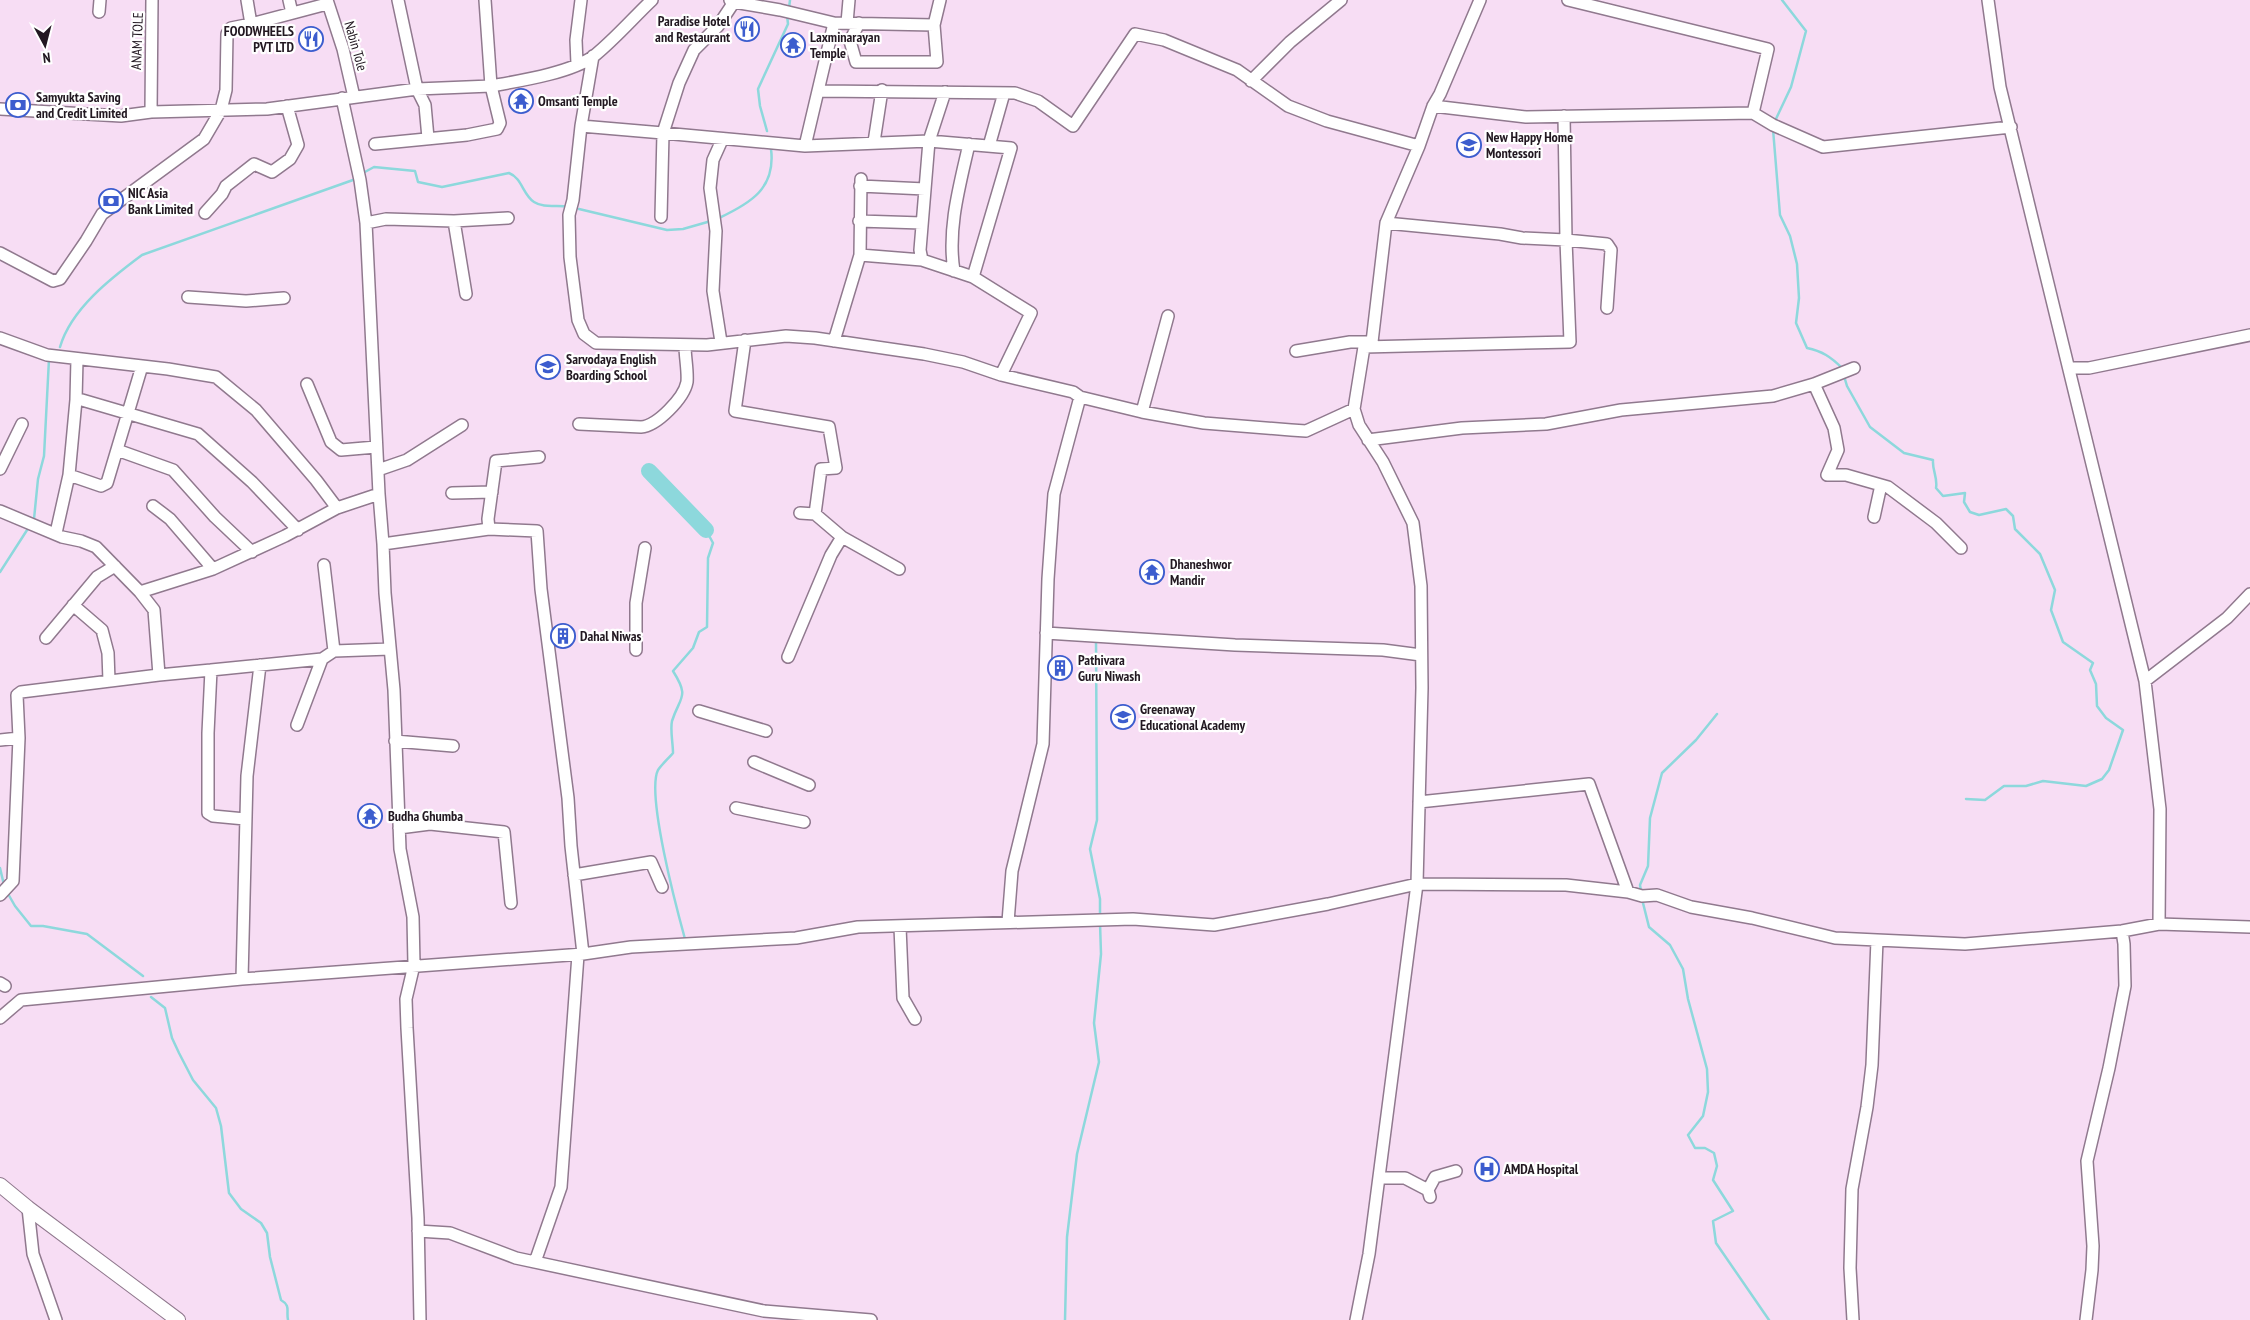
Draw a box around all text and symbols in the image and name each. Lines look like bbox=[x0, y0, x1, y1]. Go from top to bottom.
street label: ANAM TOLE bbox=[127, 12, 147, 70]
place label: Paradise Hotel and Restaurant bbox=[655, 12, 731, 46]
restaurant icon: Paradise Hotel and Restaurant bbox=[734, 16, 760, 42]
street label: Nabin Tole bbox=[340, 19, 372, 73]
north arrow bbox=[20, 20, 70, 70]
place label: FOODWHEELS PVT LTD bbox=[224, 22, 294, 56]
restaurant icon: FOODWHEELS PVT LTD bbox=[298, 26, 324, 52]
place label: Laxminarayan Temple bbox=[810, 28, 880, 62]
temple icon: Laxminarayan Temple bbox=[780, 32, 806, 58]
text: N bbox=[42, 49, 51, 67]
place label: Samyukta Saving and Credit Limited bbox=[36, 88, 128, 122]
temple icon: Omsanti Temple bbox=[508, 88, 534, 114]
bank icon: Samyukta Saving and Credit Limited bbox=[5, 92, 31, 118]
place label: Omsanti Temple bbox=[538, 92, 618, 110]
place label: New Happy Home Montessori bbox=[1486, 128, 1573, 162]
school or university icon: New Happy Home Montessori bbox=[1456, 132, 1482, 158]
place label: NIC Asia Bank Limited bbox=[128, 184, 193, 218]
bank icon: NIC Asia Bank Limited bbox=[98, 188, 124, 214]
place label: Sarvodaya English Boarding School bbox=[566, 350, 656, 384]
school or university icon: Sarvodaya English Boarding School bbox=[535, 354, 561, 380]
place label: Dhaneshwor Mandir bbox=[1170, 555, 1232, 589]
temple icon: Dhaneshwor Mandir bbox=[1139, 559, 1165, 585]
building icon: Dahal Niwas bbox=[550, 623, 576, 649]
place label: Dahal Niwas bbox=[580, 627, 641, 645]
place label: Pathivara Guru Niwash bbox=[1078, 651, 1141, 685]
building icon: Pathivara Guru Niwash bbox=[1047, 655, 1073, 681]
place label: Greenaway Educational Academy bbox=[1140, 700, 1245, 734]
school or university icon: Greenaway Educational Academy bbox=[1110, 704, 1136, 730]
temple icon: Budha Ghumba bbox=[357, 803, 383, 829]
place label: Budha Ghumba bbox=[388, 807, 463, 825]
hospital icon: AMDA Hospital bbox=[1474, 1156, 1500, 1182]
place label: AMDA Hospital bbox=[1503, 1160, 1579, 1178]

